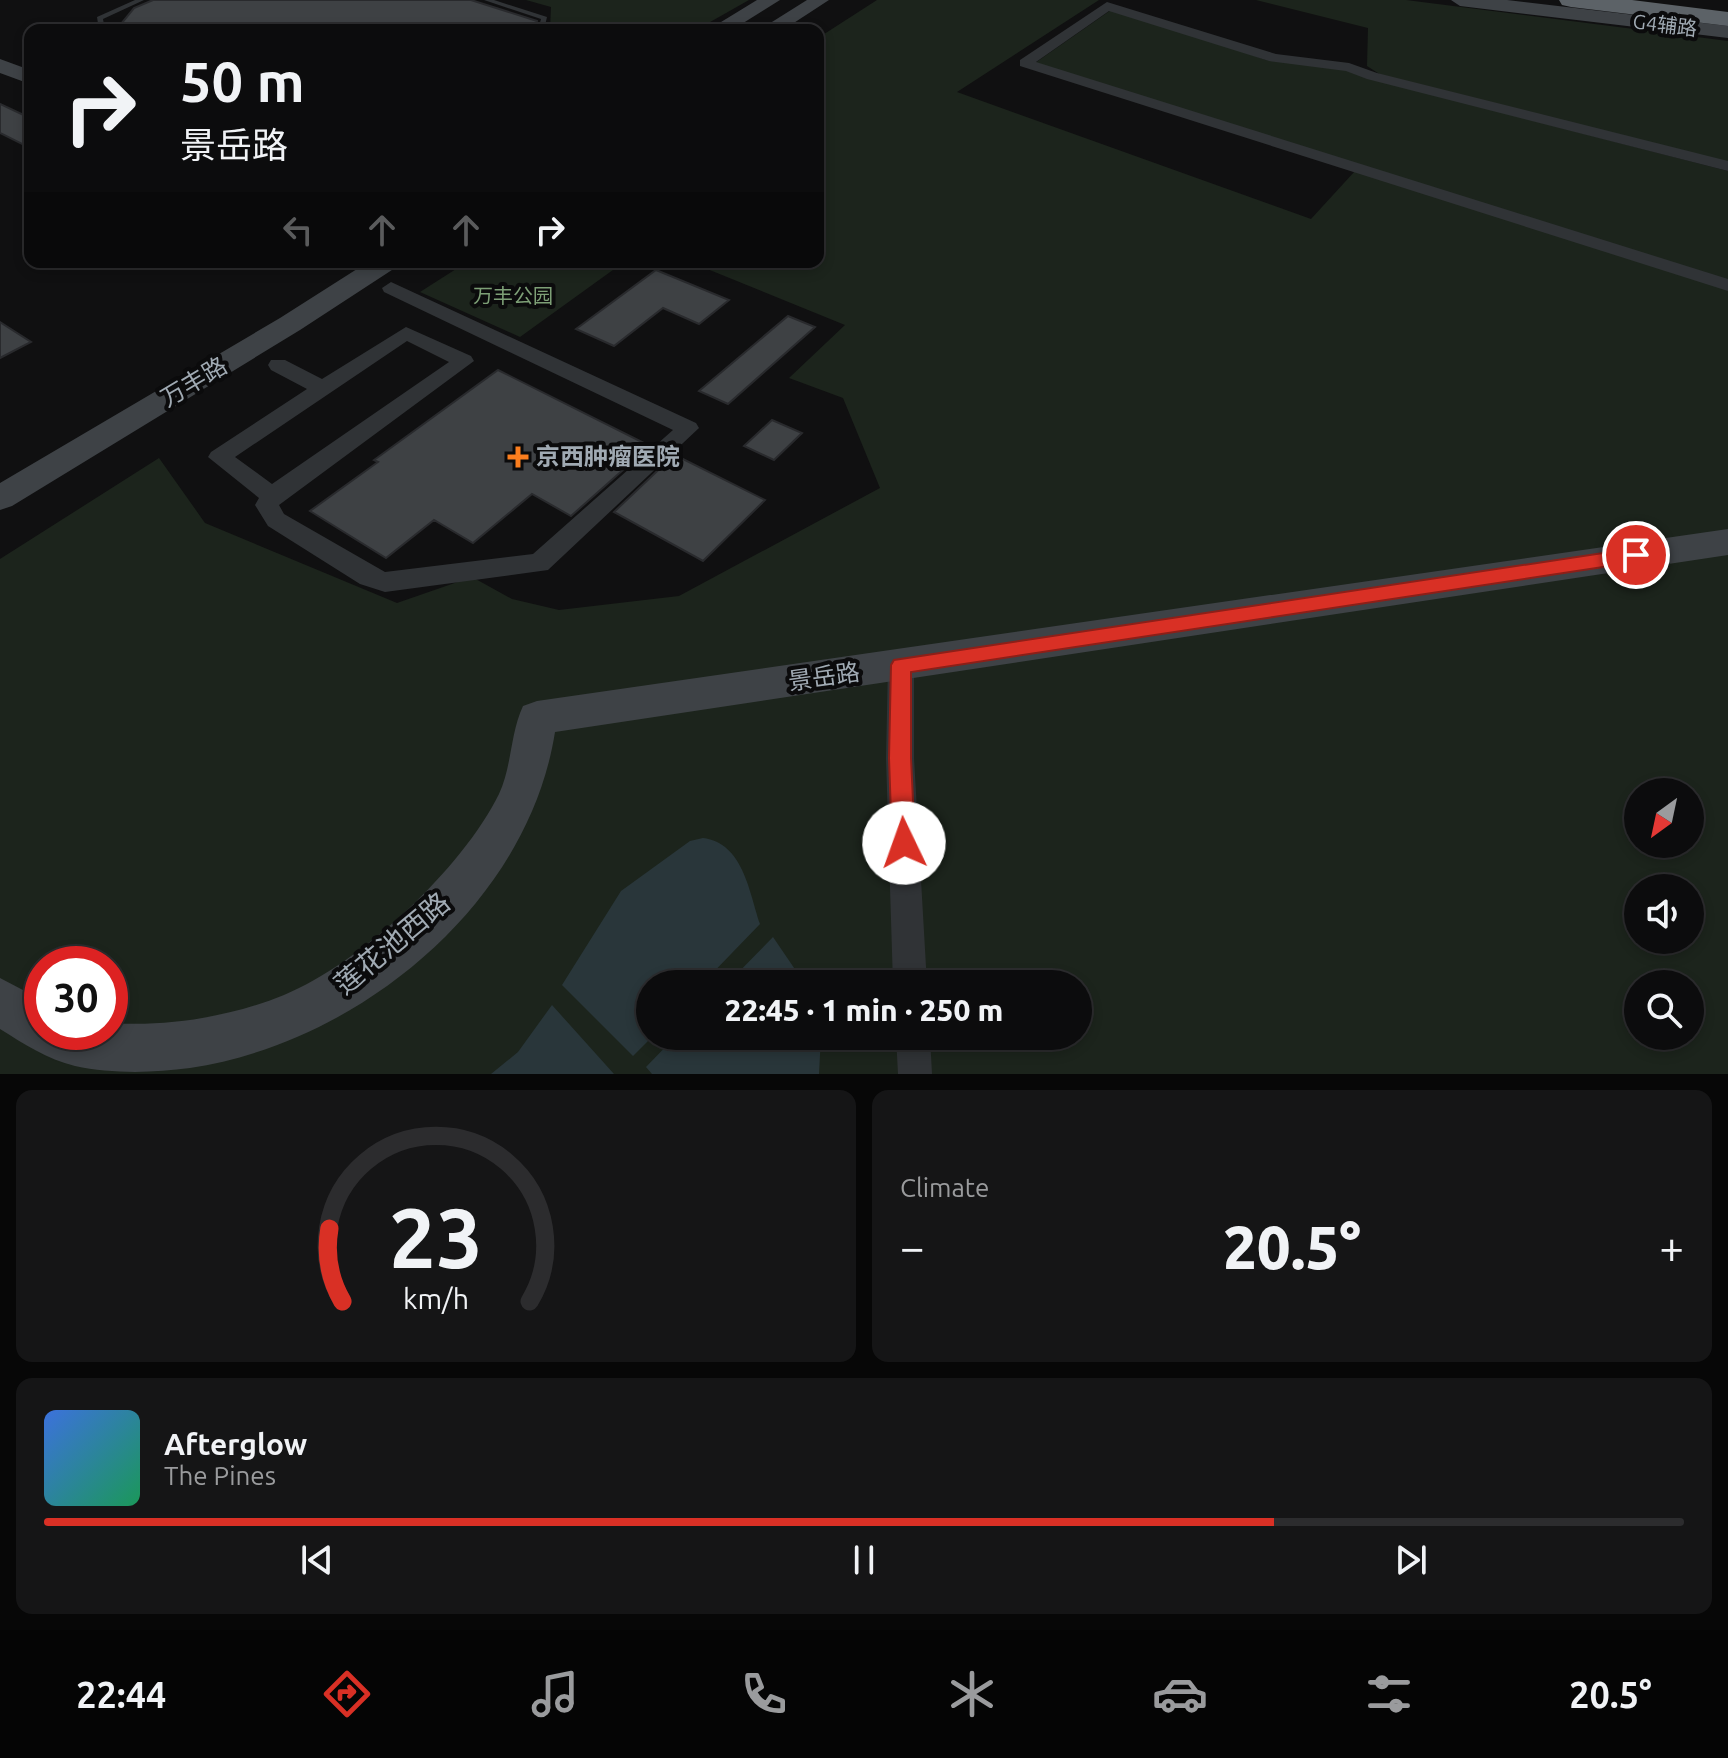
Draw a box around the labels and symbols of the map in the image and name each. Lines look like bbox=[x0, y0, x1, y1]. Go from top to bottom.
street label: G4辅路 bbox=[1632, 9, 1698, 40]
park label: 万丰公园 bbox=[473, 284, 553, 307]
street label: 万丰路 bbox=[156, 351, 232, 412]
place label: 京西肿瘤医院 bbox=[536, 443, 680, 470]
marker: 京西肿瘤医院 bbox=[507, 446, 529, 468]
pin bbox=[1602, 521, 1670, 589]
street label: 景岳路 bbox=[786, 658, 861, 695]
north arrow bbox=[1624, 778, 1704, 858]
position arrow bbox=[862, 801, 946, 885]
street label: 莲花池西路 bbox=[328, 886, 455, 999]
speed limit sign: 30 bbox=[24, 946, 128, 1050]

